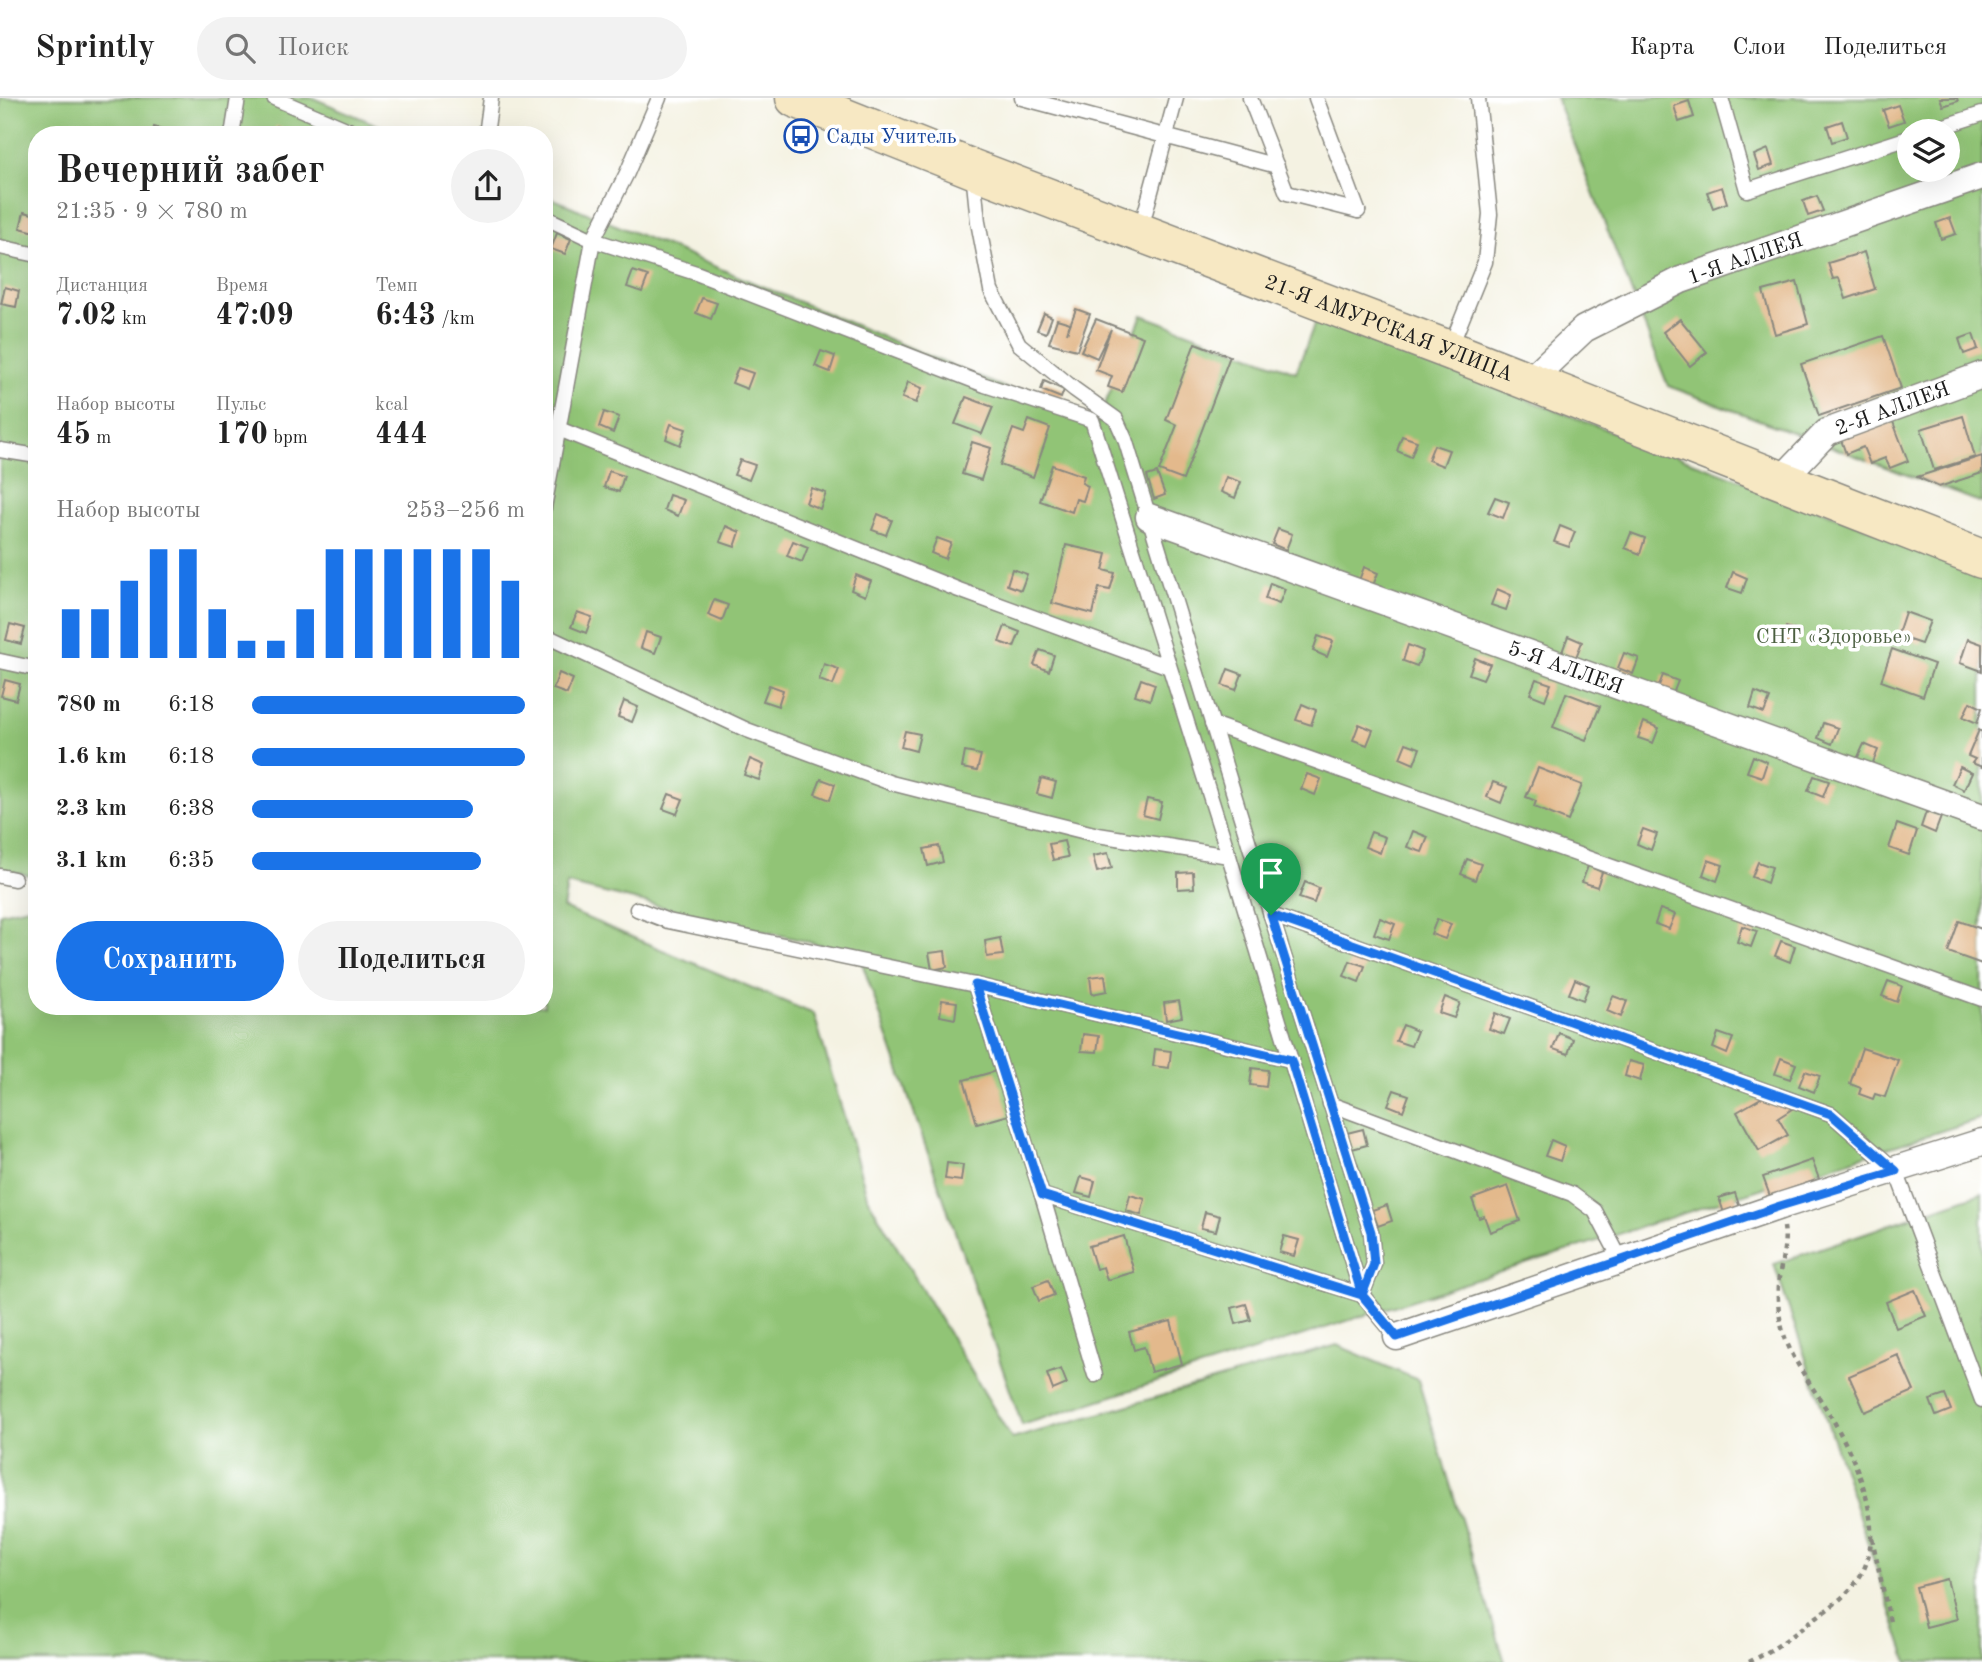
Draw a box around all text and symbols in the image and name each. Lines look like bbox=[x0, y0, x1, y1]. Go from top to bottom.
search box bbox=[197, 17, 687, 80]
icon: search bbox=[221, 29, 259, 67]
text: Sprintly bbox=[35, 32, 155, 65]
text: Поиск bbox=[277, 35, 349, 61]
text: Карта bbox=[1630, 36, 1695, 60]
text: Слои bbox=[1733, 36, 1786, 60]
text: Поделиться bbox=[1824, 36, 1947, 60]
bus stop icon: Сады Учитель bbox=[782, 117, 820, 155]
map controls bbox=[1897, 119, 1960, 182]
button: layers bbox=[1897, 119, 1960, 182]
place label: Сады Учитель bbox=[826, 127, 957, 148]
button: share bbox=[451, 149, 525, 223]
text: Вечерний забег bbox=[56, 153, 325, 191]
text: 21:35 · 9 × 780 m bbox=[56, 200, 248, 223]
street label: 1-Я АЛЛЕЯ bbox=[1685, 230, 1806, 289]
street label: 21-Я АМУРСКАЯ УЛИЦА bbox=[1262, 272, 1516, 386]
text: Дистанция bbox=[56, 277, 148, 296]
text: Время bbox=[216, 277, 268, 296]
text: Темп bbox=[375, 277, 418, 296]
text: 7.02 bbox=[56, 301, 117, 331]
text: 47:09 bbox=[216, 301, 294, 331]
text: 6:43 bbox=[375, 301, 436, 331]
text: km bbox=[117, 310, 147, 329]
text: /km bbox=[436, 310, 475, 329]
street label: 2-Я АЛЛЕЯ bbox=[1833, 379, 1953, 440]
text: Набор высоты bbox=[56, 396, 175, 415]
text: Пульс bbox=[216, 396, 266, 415]
text: kcal bbox=[375, 396, 408, 415]
text: 45 bbox=[56, 420, 91, 450]
text: 170 bbox=[216, 420, 268, 450]
text: 444 bbox=[375, 420, 428, 450]
text: m bbox=[91, 429, 111, 448]
text: bpm bbox=[268, 429, 308, 448]
text: Набор высоты bbox=[56, 499, 200, 522]
text: 253–256 m bbox=[406, 499, 525, 522]
park label: СНТ «Здоровье» bbox=[1756, 627, 1912, 648]
street label: 5-Я АЛЛЕЯ bbox=[1505, 638, 1625, 699]
text: 780 m bbox=[56, 693, 121, 716]
text: 6:18 bbox=[168, 693, 214, 716]
text: 1.6 km bbox=[56, 745, 127, 768]
text: 6:18 bbox=[168, 745, 214, 768]
text: 2.3 km bbox=[56, 797, 127, 820]
text: 6:38 bbox=[168, 797, 214, 820]
pin bbox=[1241, 843, 1301, 915]
text: 3.1 km bbox=[56, 849, 127, 872]
text: 6:35 bbox=[168, 849, 214, 872]
icon: arrive bbox=[1252, 854, 1290, 892]
button: Сохранить bbox=[56, 921, 284, 1001]
button: Поделиться bbox=[298, 921, 525, 1001]

